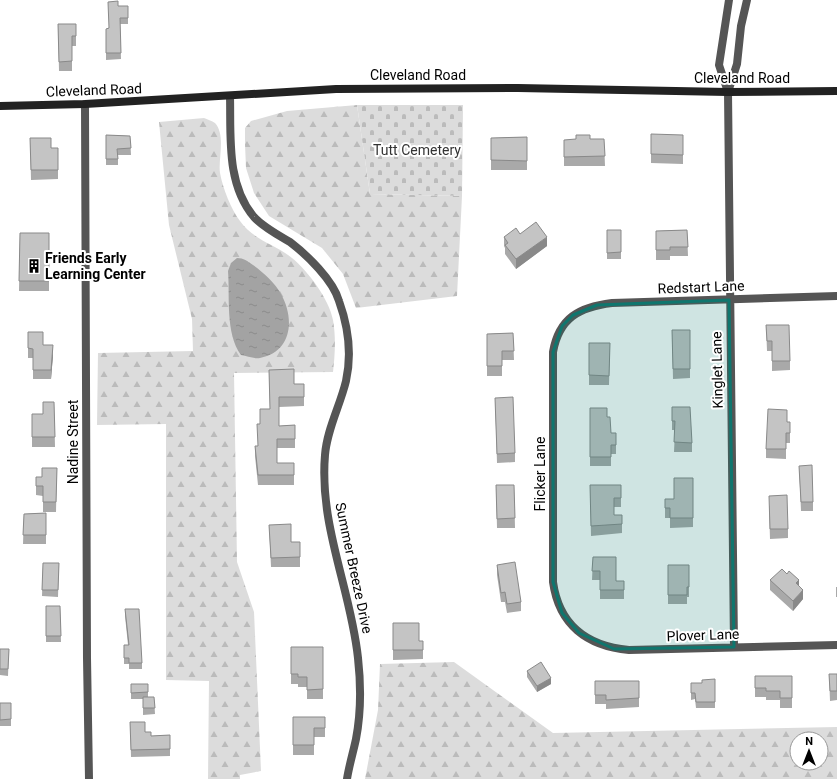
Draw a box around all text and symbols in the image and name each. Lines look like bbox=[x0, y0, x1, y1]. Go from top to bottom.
street label: Cleveland Road bbox=[370, 67, 466, 83]
street label: Cleveland Road bbox=[694, 70, 790, 86]
street label: Cleveland Road bbox=[46, 80, 142, 100]
park label: Tutt Cemetery bbox=[373, 142, 461, 158]
place label: Friends Early Learning Center bbox=[45, 250, 146, 282]
building icon: Friends Early Learning Center bbox=[26, 258, 42, 274]
street label: Redstart Lane bbox=[657, 277, 745, 297]
street label: Kinglet Lane bbox=[708, 331, 726, 409]
street label: Nadine Street bbox=[65, 399, 81, 484]
street label: Flicker Lane bbox=[532, 437, 548, 511]
street label: Summer Breeze Drive bbox=[332, 501, 376, 635]
street label: Plover Lane bbox=[666, 626, 740, 644]
north arrow bbox=[789, 731, 829, 771]
text: N bbox=[805, 735, 813, 748]

